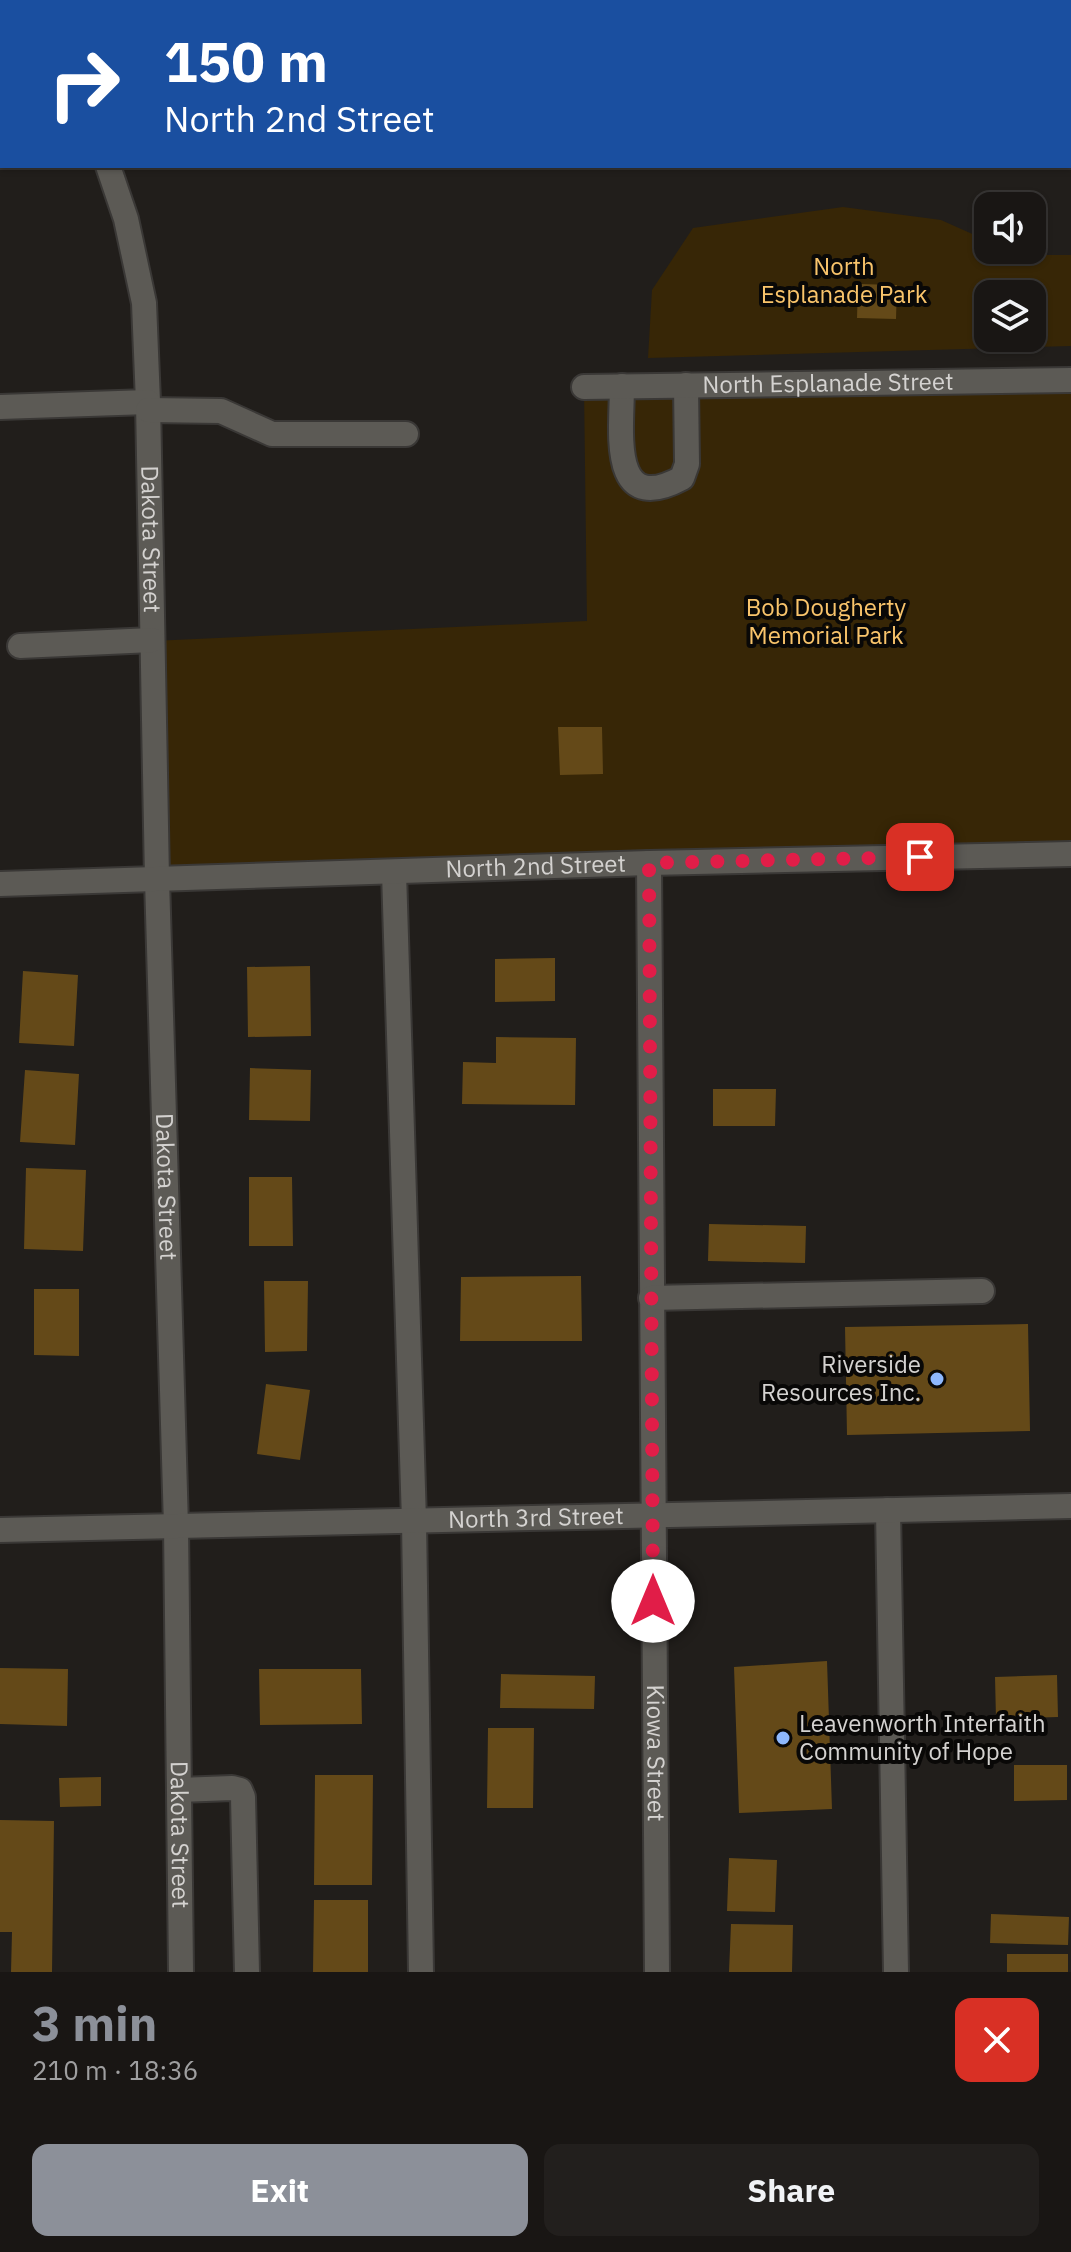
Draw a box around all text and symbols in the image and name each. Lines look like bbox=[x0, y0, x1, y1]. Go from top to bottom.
text: 150 m bbox=[164, 25, 328, 97]
icon: right bbox=[32, 32, 136, 136]
text: North 2nd Street bbox=[164, 95, 435, 142]
map controls bbox=[974, 192, 1046, 352]
button: sound bbox=[974, 192, 1046, 264]
park label: North Esplanade Park bbox=[761, 250, 928, 310]
button: layers bbox=[974, 280, 1046, 352]
street label: North Esplanade Street bbox=[702, 365, 954, 400]
street label: Dakota Street bbox=[134, 465, 169, 613]
park label: Bob Dougherty Memorial Park bbox=[746, 591, 906, 651]
pin bbox=[886, 823, 954, 891]
icon: arrive bbox=[898, 835, 942, 879]
street label: North 2nd Street bbox=[445, 847, 626, 885]
street label: Dakota Street bbox=[149, 1113, 185, 1261]
place label: Riverside Resources Inc. bbox=[761, 1348, 921, 1408]
marker: Riverside Resources Inc. bbox=[928, 1370, 946, 1388]
street label: North 3rd Street bbox=[448, 1499, 624, 1535]
position arrow bbox=[611, 1559, 695, 1643]
street label: Kiowa Street bbox=[640, 1684, 673, 1822]
place label: Leavenworth Interfaith Community of Hope bbox=[799, 1707, 1046, 1767]
marker: Leavenworth Interfaith Community of Hope bbox=[774, 1729, 792, 1747]
street label: Dakota Street bbox=[164, 1761, 197, 1909]
text: 3 min bbox=[32, 1992, 157, 2054]
button: close bbox=[955, 1998, 1039, 2082]
text: 210 m · 18:36 bbox=[32, 2053, 198, 2087]
button: Exit bbox=[32, 2144, 528, 2236]
button: Share bbox=[544, 2144, 1039, 2236]

